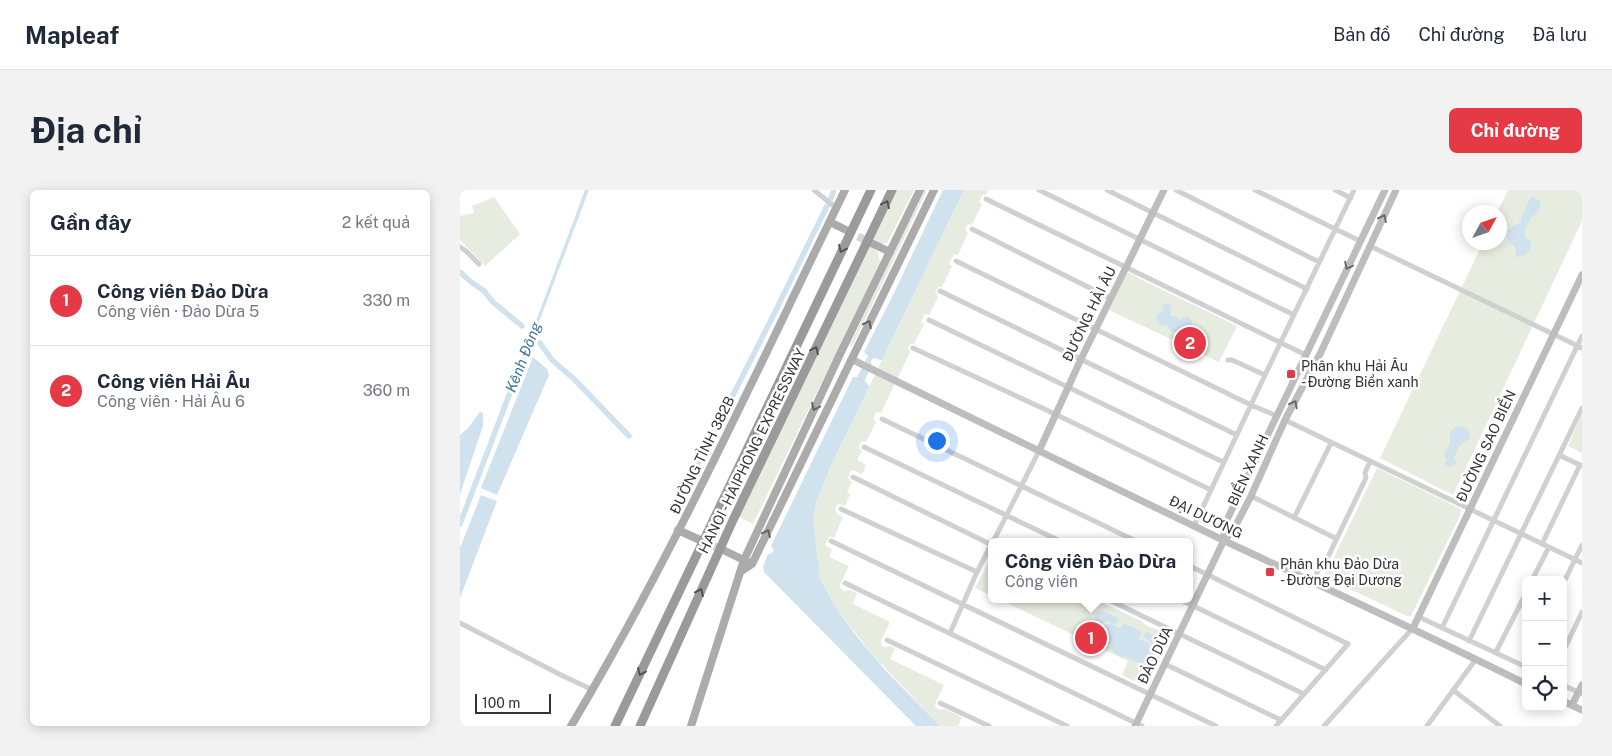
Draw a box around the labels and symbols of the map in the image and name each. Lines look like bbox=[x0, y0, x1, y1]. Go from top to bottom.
one-way arrow bbox=[880, 200, 890, 209]
north arrow bbox=[1462, 205, 1507, 250]
one-way arrow bbox=[1377, 214, 1388, 223]
one-way arrow bbox=[838, 244, 848, 253]
one-way arrow bbox=[1345, 260, 1355, 269]
street label: ĐƯỜNG HẢI ÂU bbox=[1057, 263, 1119, 364]
water label: Kênh Đông bbox=[502, 319, 544, 395]
one-way arrow bbox=[862, 320, 872, 329]
pin: 2 bbox=[1174, 324, 1206, 362]
street label: HANOI - HAIPHONG EXPRESSWAY bbox=[695, 346, 809, 556]
one-way arrow bbox=[809, 346, 820, 355]
place label: Phân khu Hải Âu - Đường Biển xanh bbox=[1301, 357, 1419, 390]
marker: Phân khu Hải Âu - Đường Biển xanh bbox=[1285, 368, 1297, 380]
street label: ĐƯỜNG SAO BIỂN bbox=[1450, 386, 1519, 504]
street label: ĐƯỜNG TỈNH 382B bbox=[665, 393, 737, 516]
one-way arrow bbox=[1287, 400, 1297, 409]
one-way arrow bbox=[811, 402, 821, 411]
your location bbox=[924, 428, 950, 454]
street label: BIỂN XANH bbox=[1222, 430, 1272, 508]
street label: ĐẠI DƯƠNG bbox=[1167, 492, 1245, 542]
one-way arrow bbox=[761, 529, 771, 538]
place label: Phân khu Đảo Dừa - Đường Đại Dương bbox=[1280, 556, 1402, 588]
marker: Phân khu Đảo Dừa - Đường Đại Dương bbox=[1264, 566, 1276, 578]
one-way arrow bbox=[694, 588, 705, 597]
pin: 1 bbox=[1075, 619, 1107, 657]
street label: ĐẢO DỪA bbox=[1132, 623, 1176, 686]
one-way arrow bbox=[636, 667, 647, 676]
scale bar bbox=[475, 691, 551, 714]

